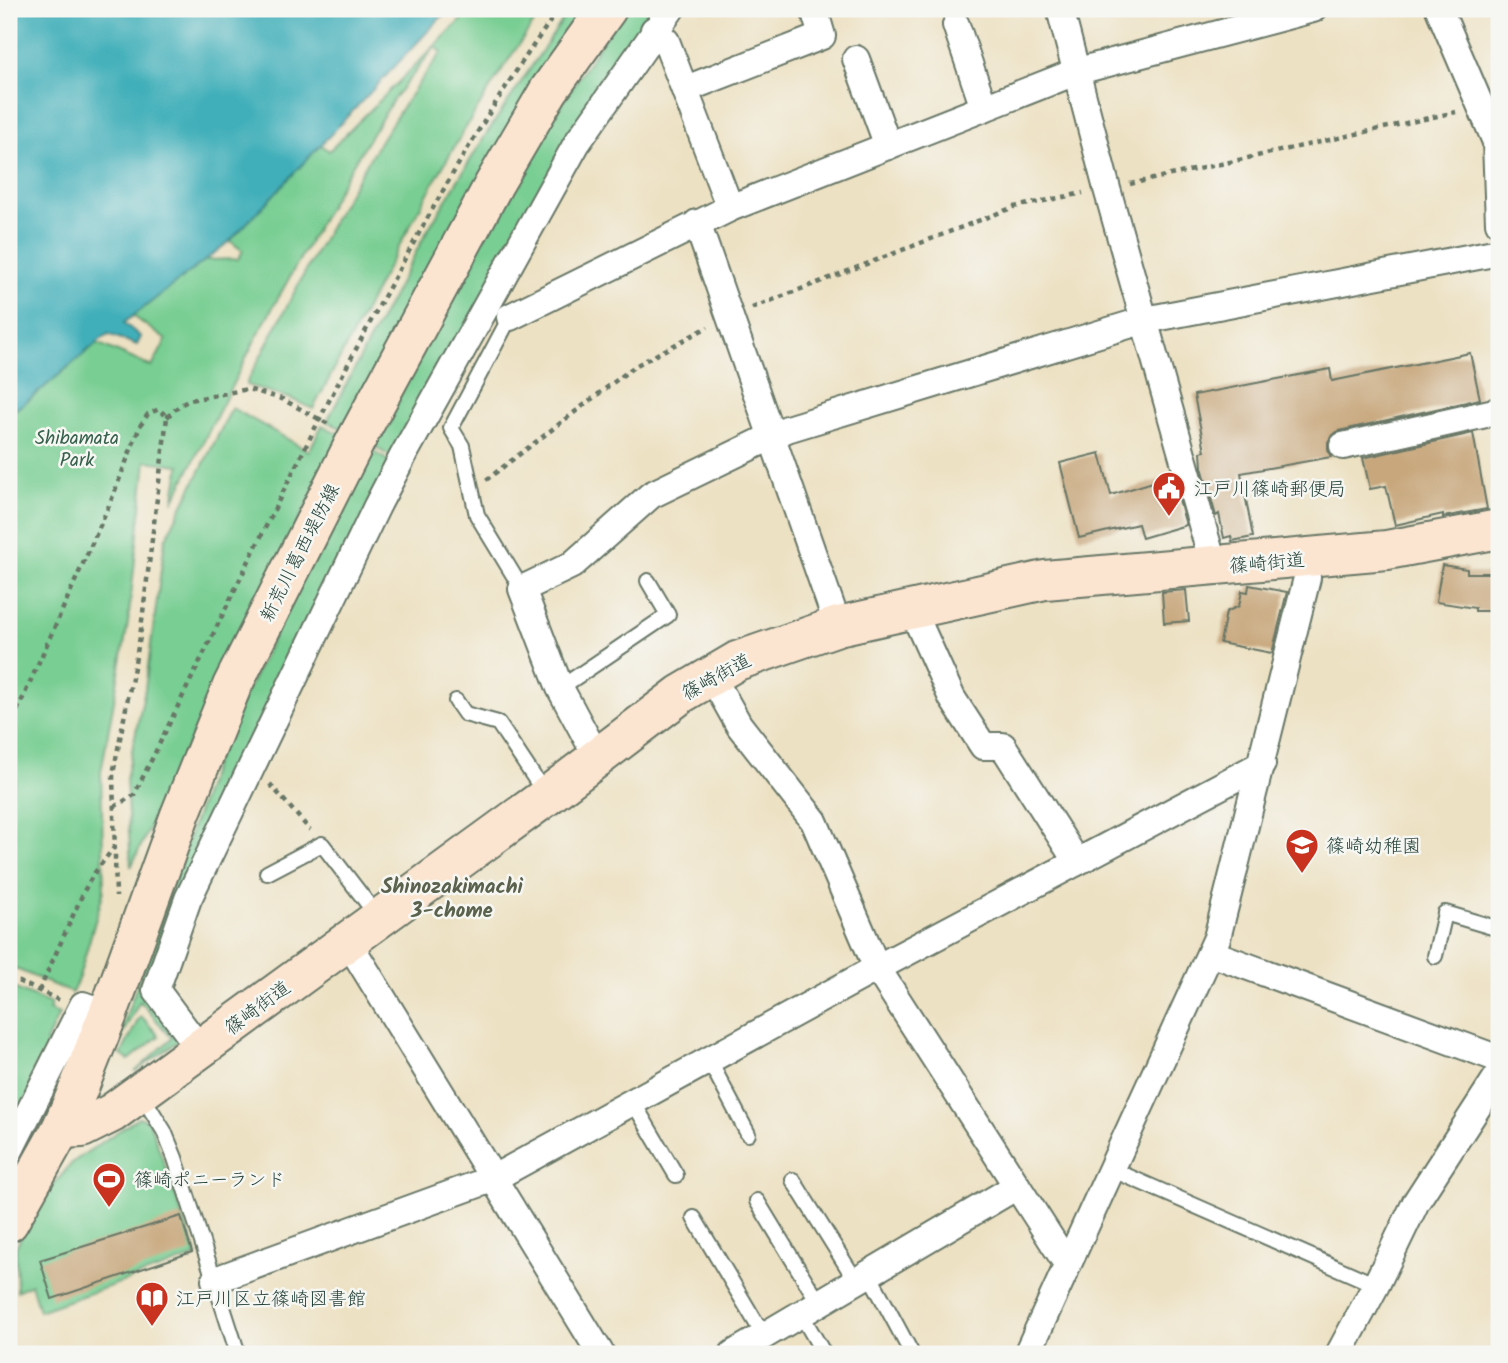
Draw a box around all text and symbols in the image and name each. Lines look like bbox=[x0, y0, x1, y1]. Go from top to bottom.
park label: Shibamata Park bbox=[35, 424, 119, 476]
public building icon: 江戸川篠崎郵便局 bbox=[1150, 469, 1188, 518]
place label: 江戸川篠崎郵便局 bbox=[1194, 475, 1346, 505]
street label: 新荒川葛西堤防線 bbox=[253, 478, 349, 627]
street label: 篠崎街道 bbox=[1228, 546, 1306, 582]
street label: 篠崎街道 bbox=[676, 646, 757, 709]
school or university icon: 篠崎幼稚園 bbox=[1283, 826, 1321, 875]
place label: 篠崎幼稚園 bbox=[1326, 832, 1421, 862]
district label: Shinozakimachi 3-chome bbox=[381, 871, 524, 928]
street label: 篠崎街道 bbox=[219, 974, 298, 1043]
sports icon: 篠崎ポニーランド bbox=[90, 1160, 128, 1209]
place label: 篠崎ポニーランド bbox=[134, 1166, 286, 1196]
library icon: 江戸川区立篠崎図書館 bbox=[133, 1279, 171, 1328]
place label: 江戸川区立篠崎図書館 bbox=[176, 1285, 366, 1315]

